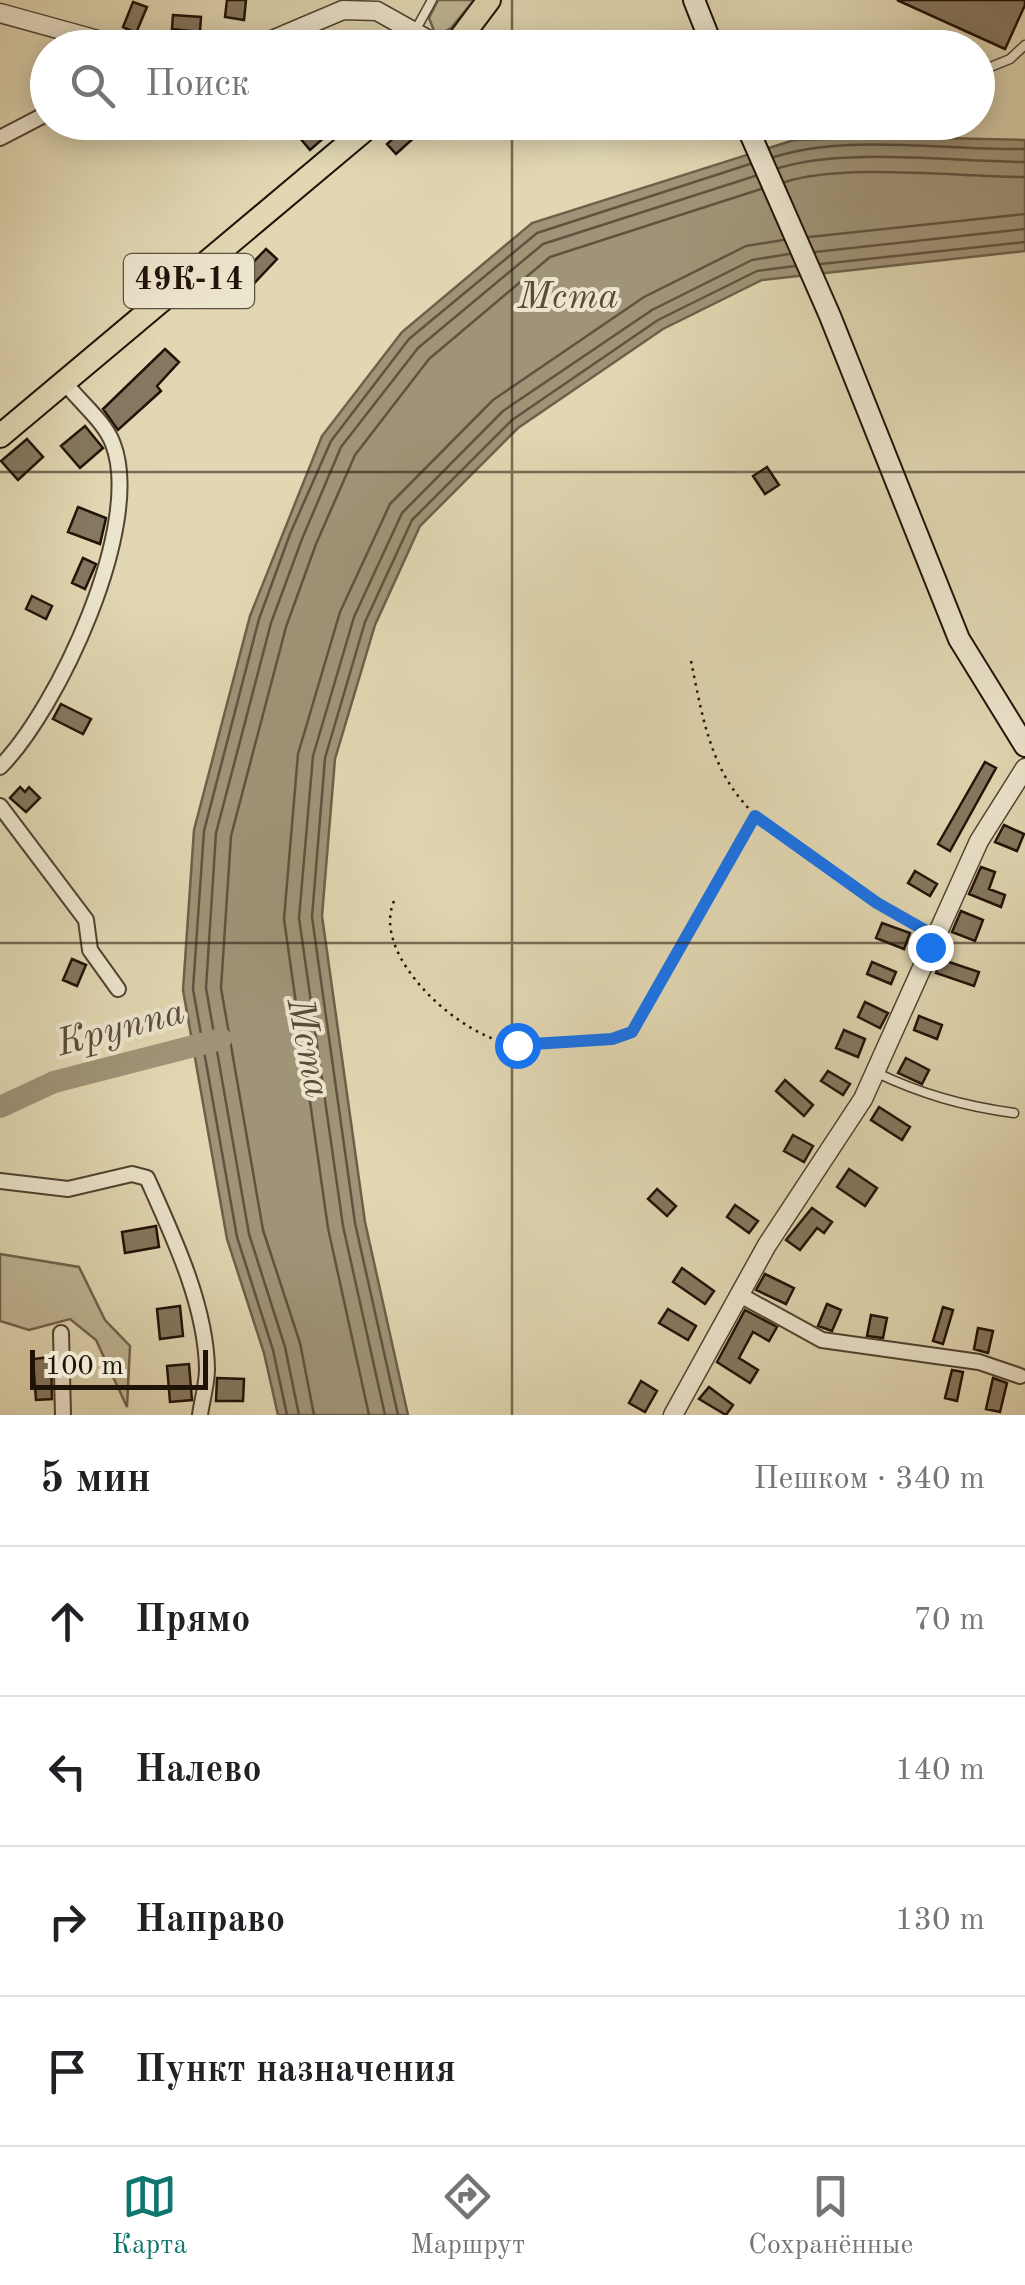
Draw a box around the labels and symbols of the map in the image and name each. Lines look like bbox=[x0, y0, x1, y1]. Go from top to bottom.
road number: 49К-14 bbox=[124, 254, 254, 308]
water label: Мста bbox=[516, 279, 619, 317]
route end bbox=[908, 925, 954, 971]
water label: Круппа bbox=[52, 994, 189, 1065]
water label: Мста bbox=[279, 994, 335, 1101]
route start bbox=[495, 1023, 541, 1069]
scale bar bbox=[30, 1345, 208, 1390]

